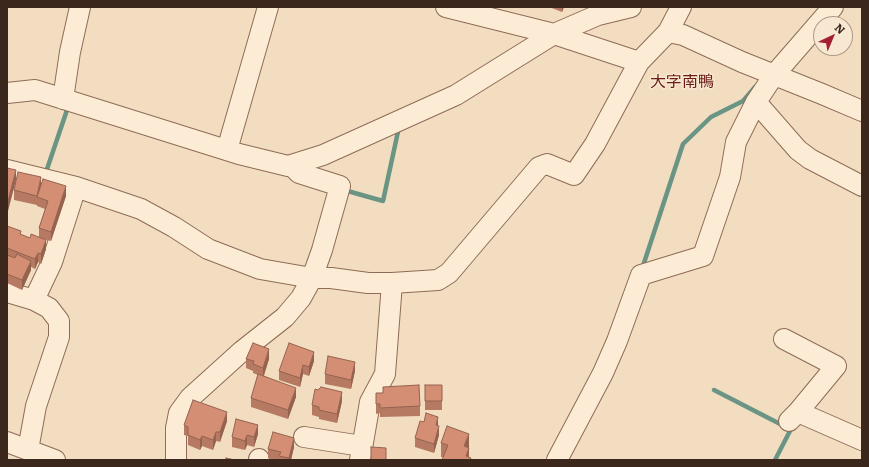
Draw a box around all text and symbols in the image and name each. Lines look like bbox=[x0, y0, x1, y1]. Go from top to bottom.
north arrow bbox=[813, 16, 853, 56]
text: N bbox=[832, 19, 850, 37]
district label: 大字南鴨 bbox=[650, 72, 714, 92]

